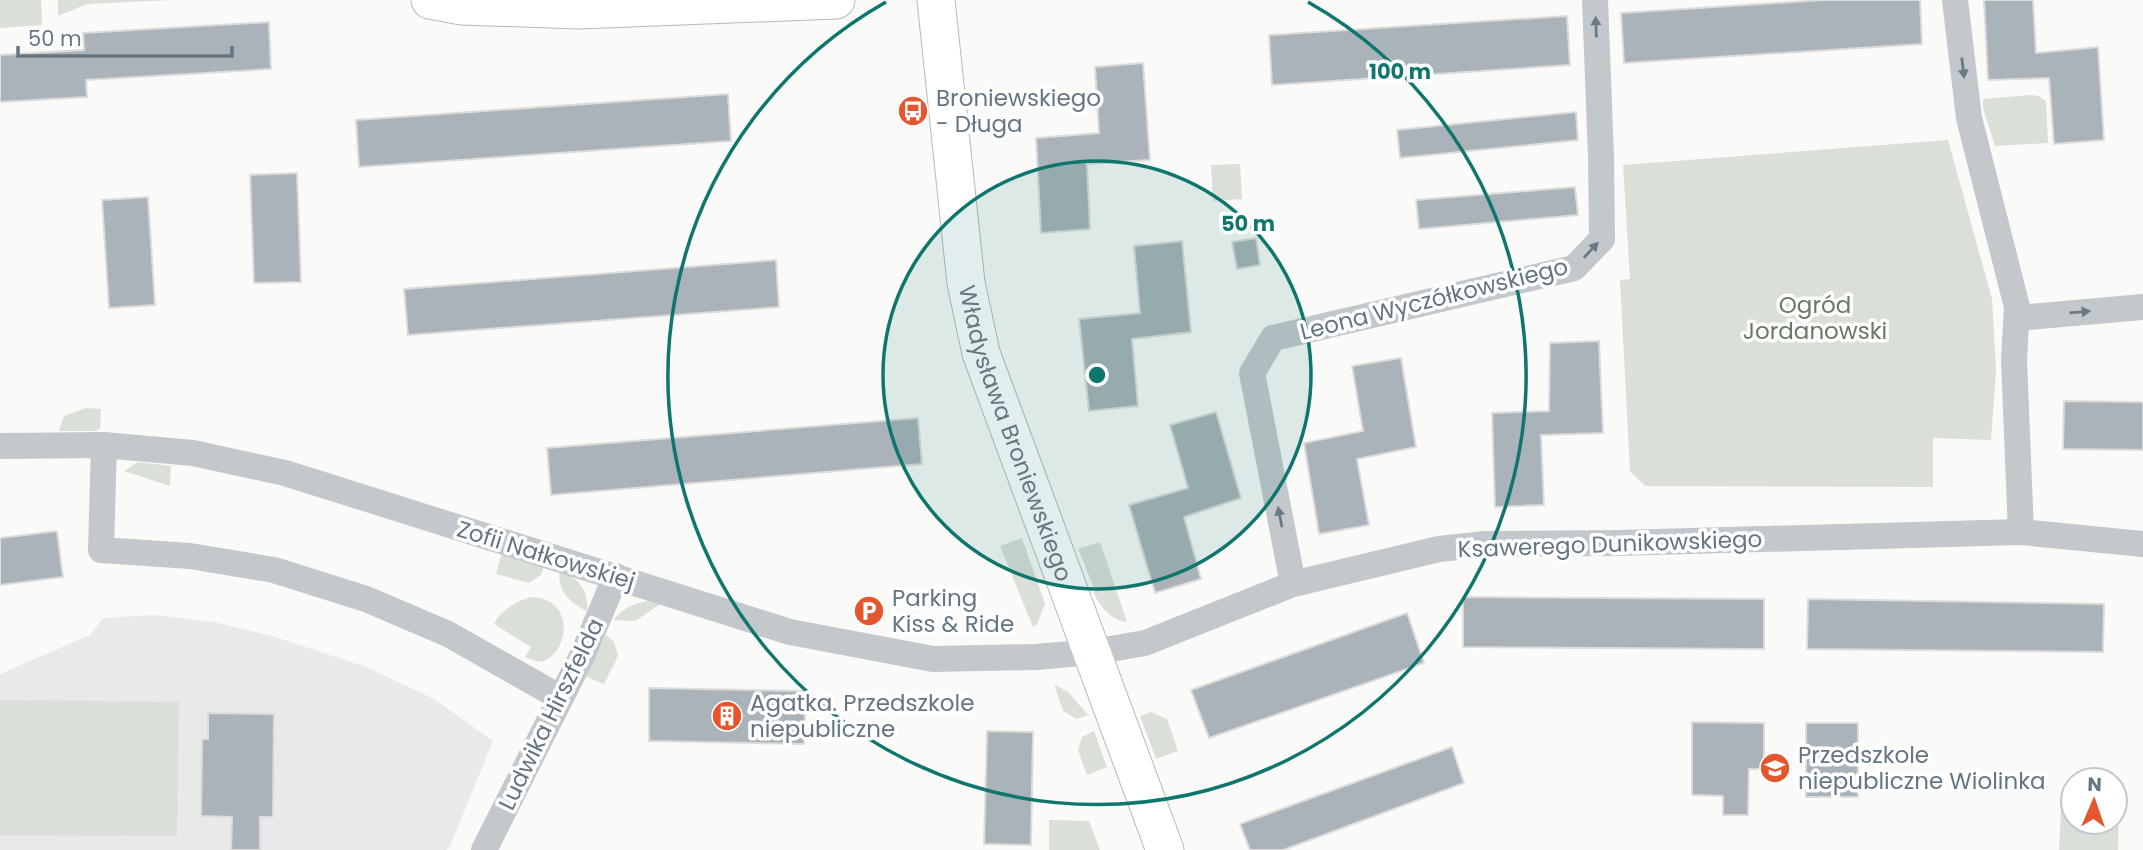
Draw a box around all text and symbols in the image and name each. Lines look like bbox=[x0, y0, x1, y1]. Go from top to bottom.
scale bar bbox=[18, 14, 231, 58]
one-way arrow bbox=[1591, 16, 1602, 38]
text: 50 m bbox=[28, 24, 82, 53]
text: 100 m bbox=[1369, 57, 1431, 86]
one-way arrow bbox=[1958, 57, 1969, 79]
place label: Broniewskiego - Długa bbox=[936, 82, 1101, 140]
bus stop icon: Broniewskiego - Długa bbox=[896, 94, 930, 128]
text: 50 m bbox=[1221, 209, 1275, 238]
one-way arrow bbox=[1583, 242, 1599, 259]
street label: Leona Wyczółkowskiego bbox=[1297, 250, 1571, 348]
street label: Władysława Broniewskiego bbox=[951, 282, 1080, 586]
park label: Ogród Jordanowski bbox=[1743, 289, 1887, 347]
one-way arrow bbox=[2069, 307, 2091, 318]
centre of rings bbox=[1085, 363, 1109, 387]
one-way arrow bbox=[1274, 506, 1285, 528]
street label: Zofii Nałkowskiej bbox=[453, 513, 639, 597]
street label: Ksawerego Dunikowskiego bbox=[1457, 523, 1763, 565]
place label: Parking Kiss & Ride bbox=[892, 582, 1014, 640]
parking icon: Parking Kiss & Ride bbox=[852, 594, 886, 628]
street label: Ludwika Hirszfelda bbox=[491, 613, 611, 815]
place label: Agatka. Przedszkole niepubliczne bbox=[750, 687, 974, 745]
building icon: Agatka. Przedszkole niepubliczne bbox=[710, 699, 744, 733]
place label: Przedszkole niepubliczne Wiolinka bbox=[1798, 739, 2046, 797]
school or university icon: Przedszkole niepubliczne Wiolinka bbox=[1758, 751, 1792, 785]
north arrow bbox=[2059, 766, 2129, 836]
text: N bbox=[2087, 771, 2102, 798]

